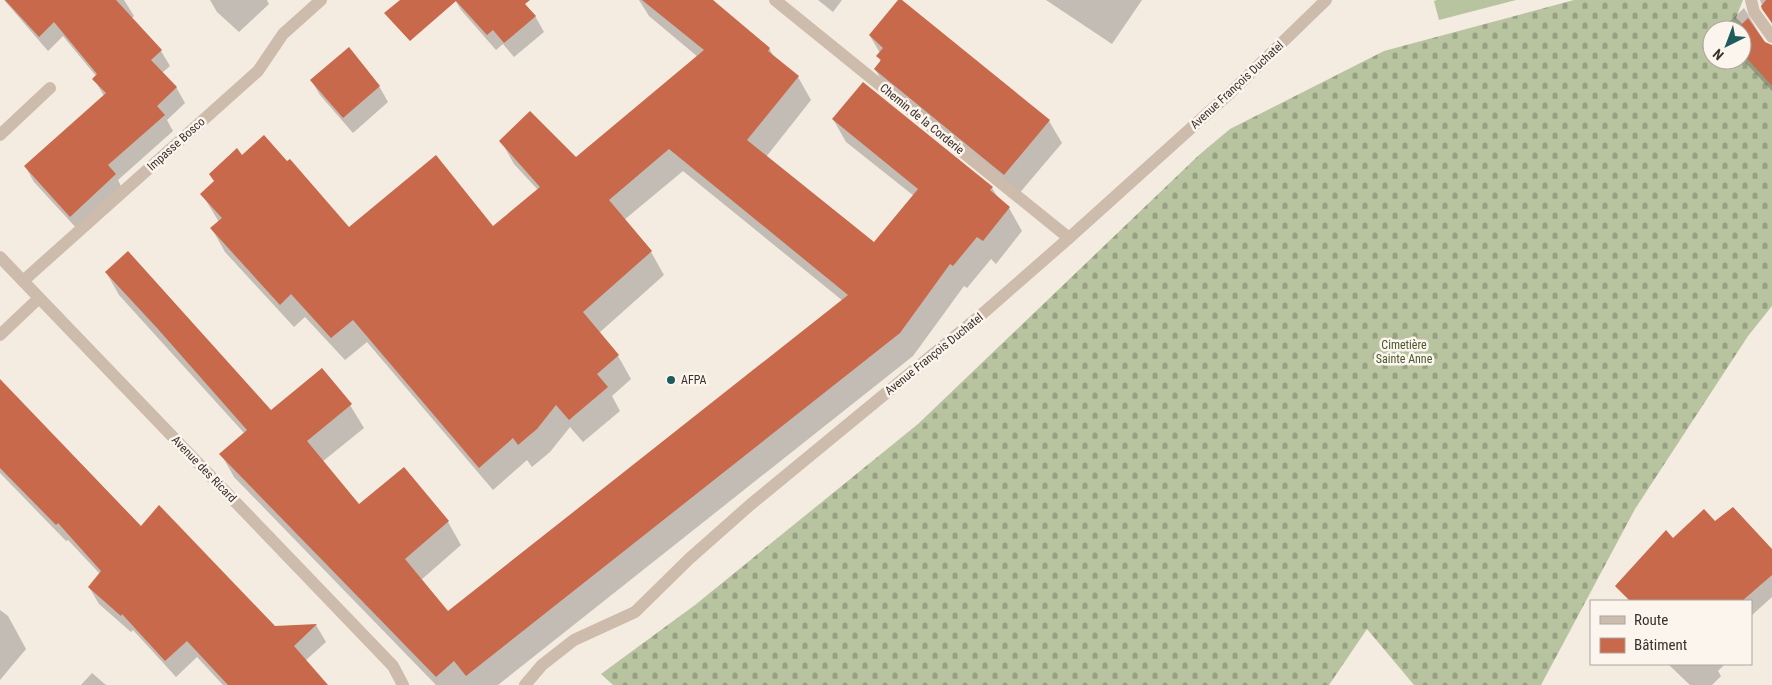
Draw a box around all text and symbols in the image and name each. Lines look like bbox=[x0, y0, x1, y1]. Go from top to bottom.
north arrow bbox=[1702, 20, 1752, 70]
street label: Avenue François Duchatel bbox=[1188, 38, 1286, 132]
text: N bbox=[1710, 46, 1727, 63]
street label: Chemin de la Corderie bbox=[877, 81, 967, 157]
street label: Impasse Bosco bbox=[144, 114, 208, 174]
street label: Avenue François Duchatel bbox=[882, 310, 986, 398]
park label: Cimetière Sainte Anne bbox=[1376, 338, 1433, 366]
place label: AFPA bbox=[681, 373, 707, 387]
marker: AFPA bbox=[665, 374, 677, 386]
street label: Avenue des Ricard bbox=[169, 433, 239, 505]
legend bbox=[1590, 600, 1752, 665]
text: Route bbox=[1634, 611, 1668, 629]
text: Bâtiment bbox=[1634, 636, 1687, 654]

